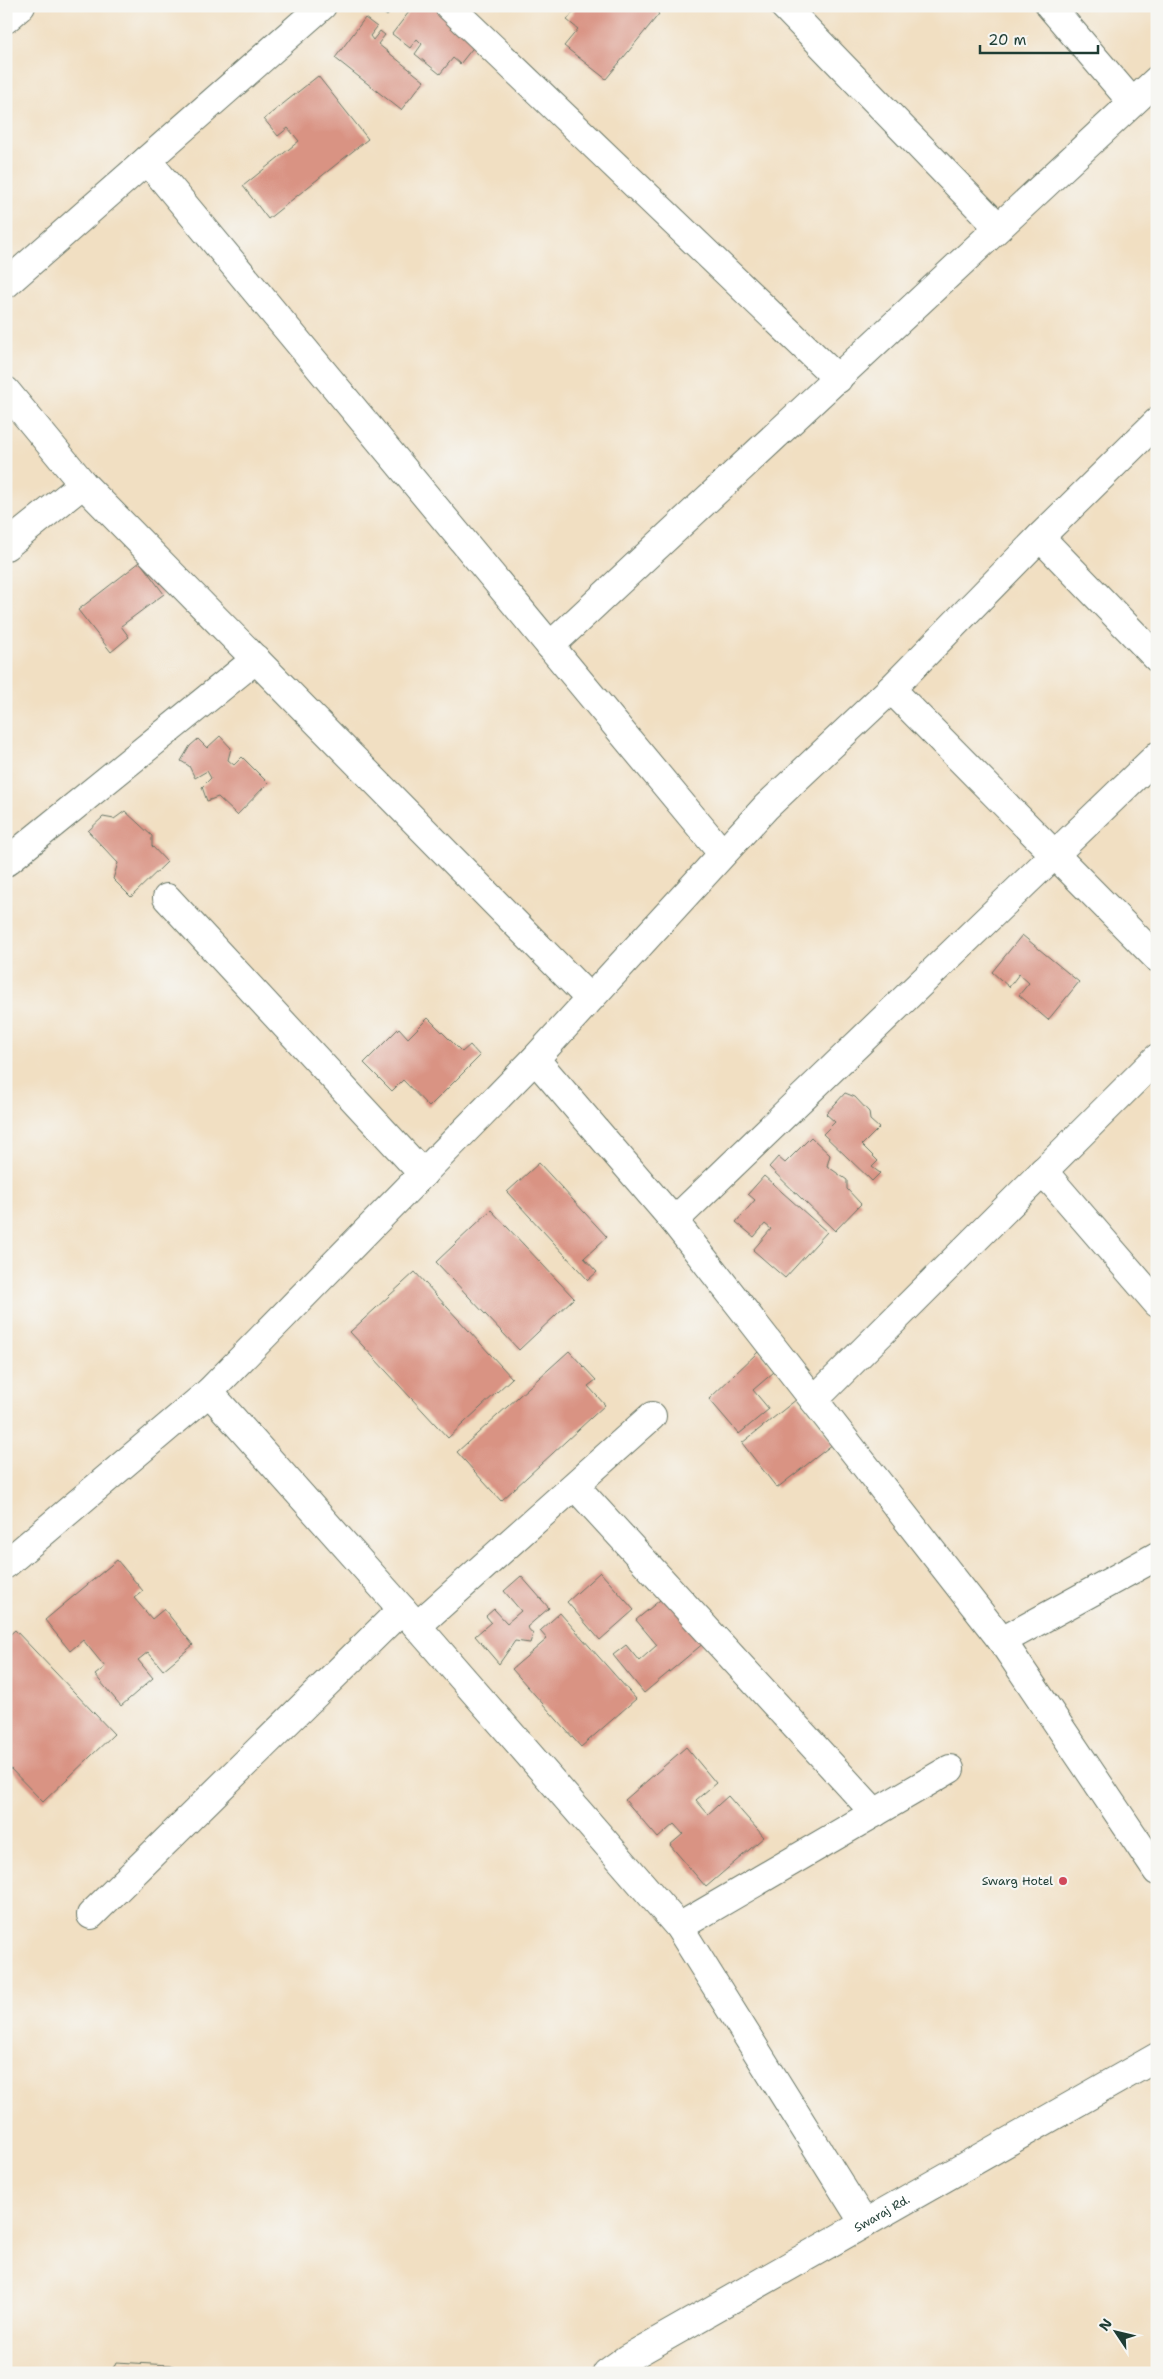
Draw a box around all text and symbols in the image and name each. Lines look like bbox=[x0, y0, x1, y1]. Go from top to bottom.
scale bar bbox=[980, 22, 1098, 54]
text: 20 m bbox=[988, 30, 1027, 50]
place label: Swarg Hotel bbox=[982, 1873, 1053, 1889]
marker: Swarg Hotel bbox=[1057, 1875, 1069, 1887]
street label: Swaraj Rd. bbox=[851, 2191, 913, 2236]
north arrow bbox=[1090, 2306, 1140, 2356]
text: N bbox=[1095, 2315, 1116, 2334]

